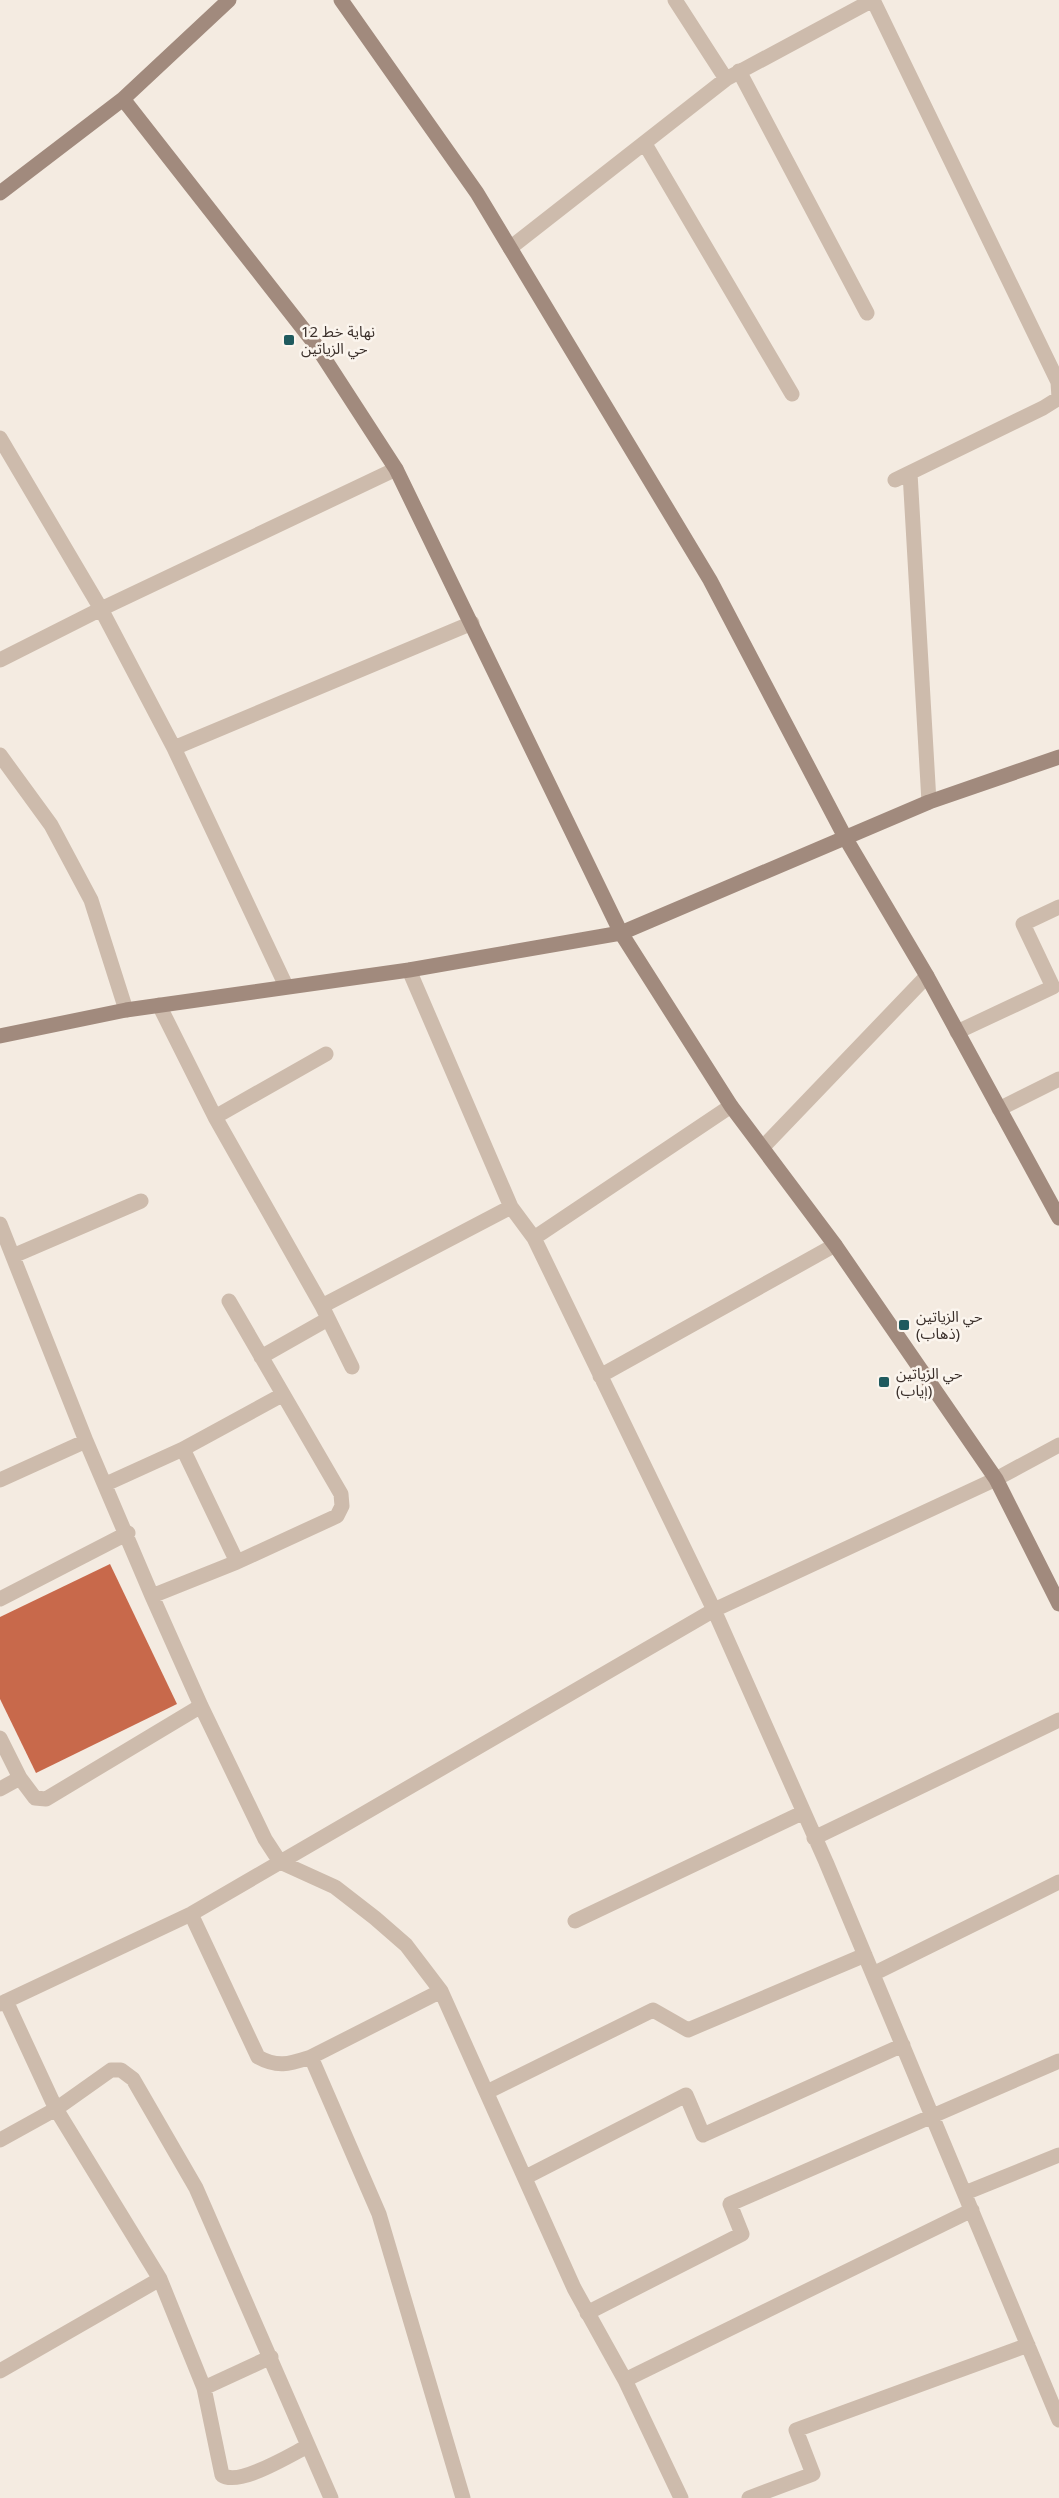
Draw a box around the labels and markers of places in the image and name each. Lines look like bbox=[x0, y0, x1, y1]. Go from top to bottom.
place label: نهاية خط 12 حي الزياتين bbox=[301, 321, 375, 360]
marker: نهاية خط 12 حي الزياتين bbox=[282, 333, 296, 347]
place label: حي الزياتين (ذهاب) bbox=[916, 1306, 983, 1343]
marker: حي الزياتين (ذهاب) bbox=[897, 1318, 911, 1332]
place label: حي الزياتين (إياب) bbox=[896, 1363, 963, 1401]
marker: حي الزياتين (إياب) bbox=[877, 1375, 891, 1389]

